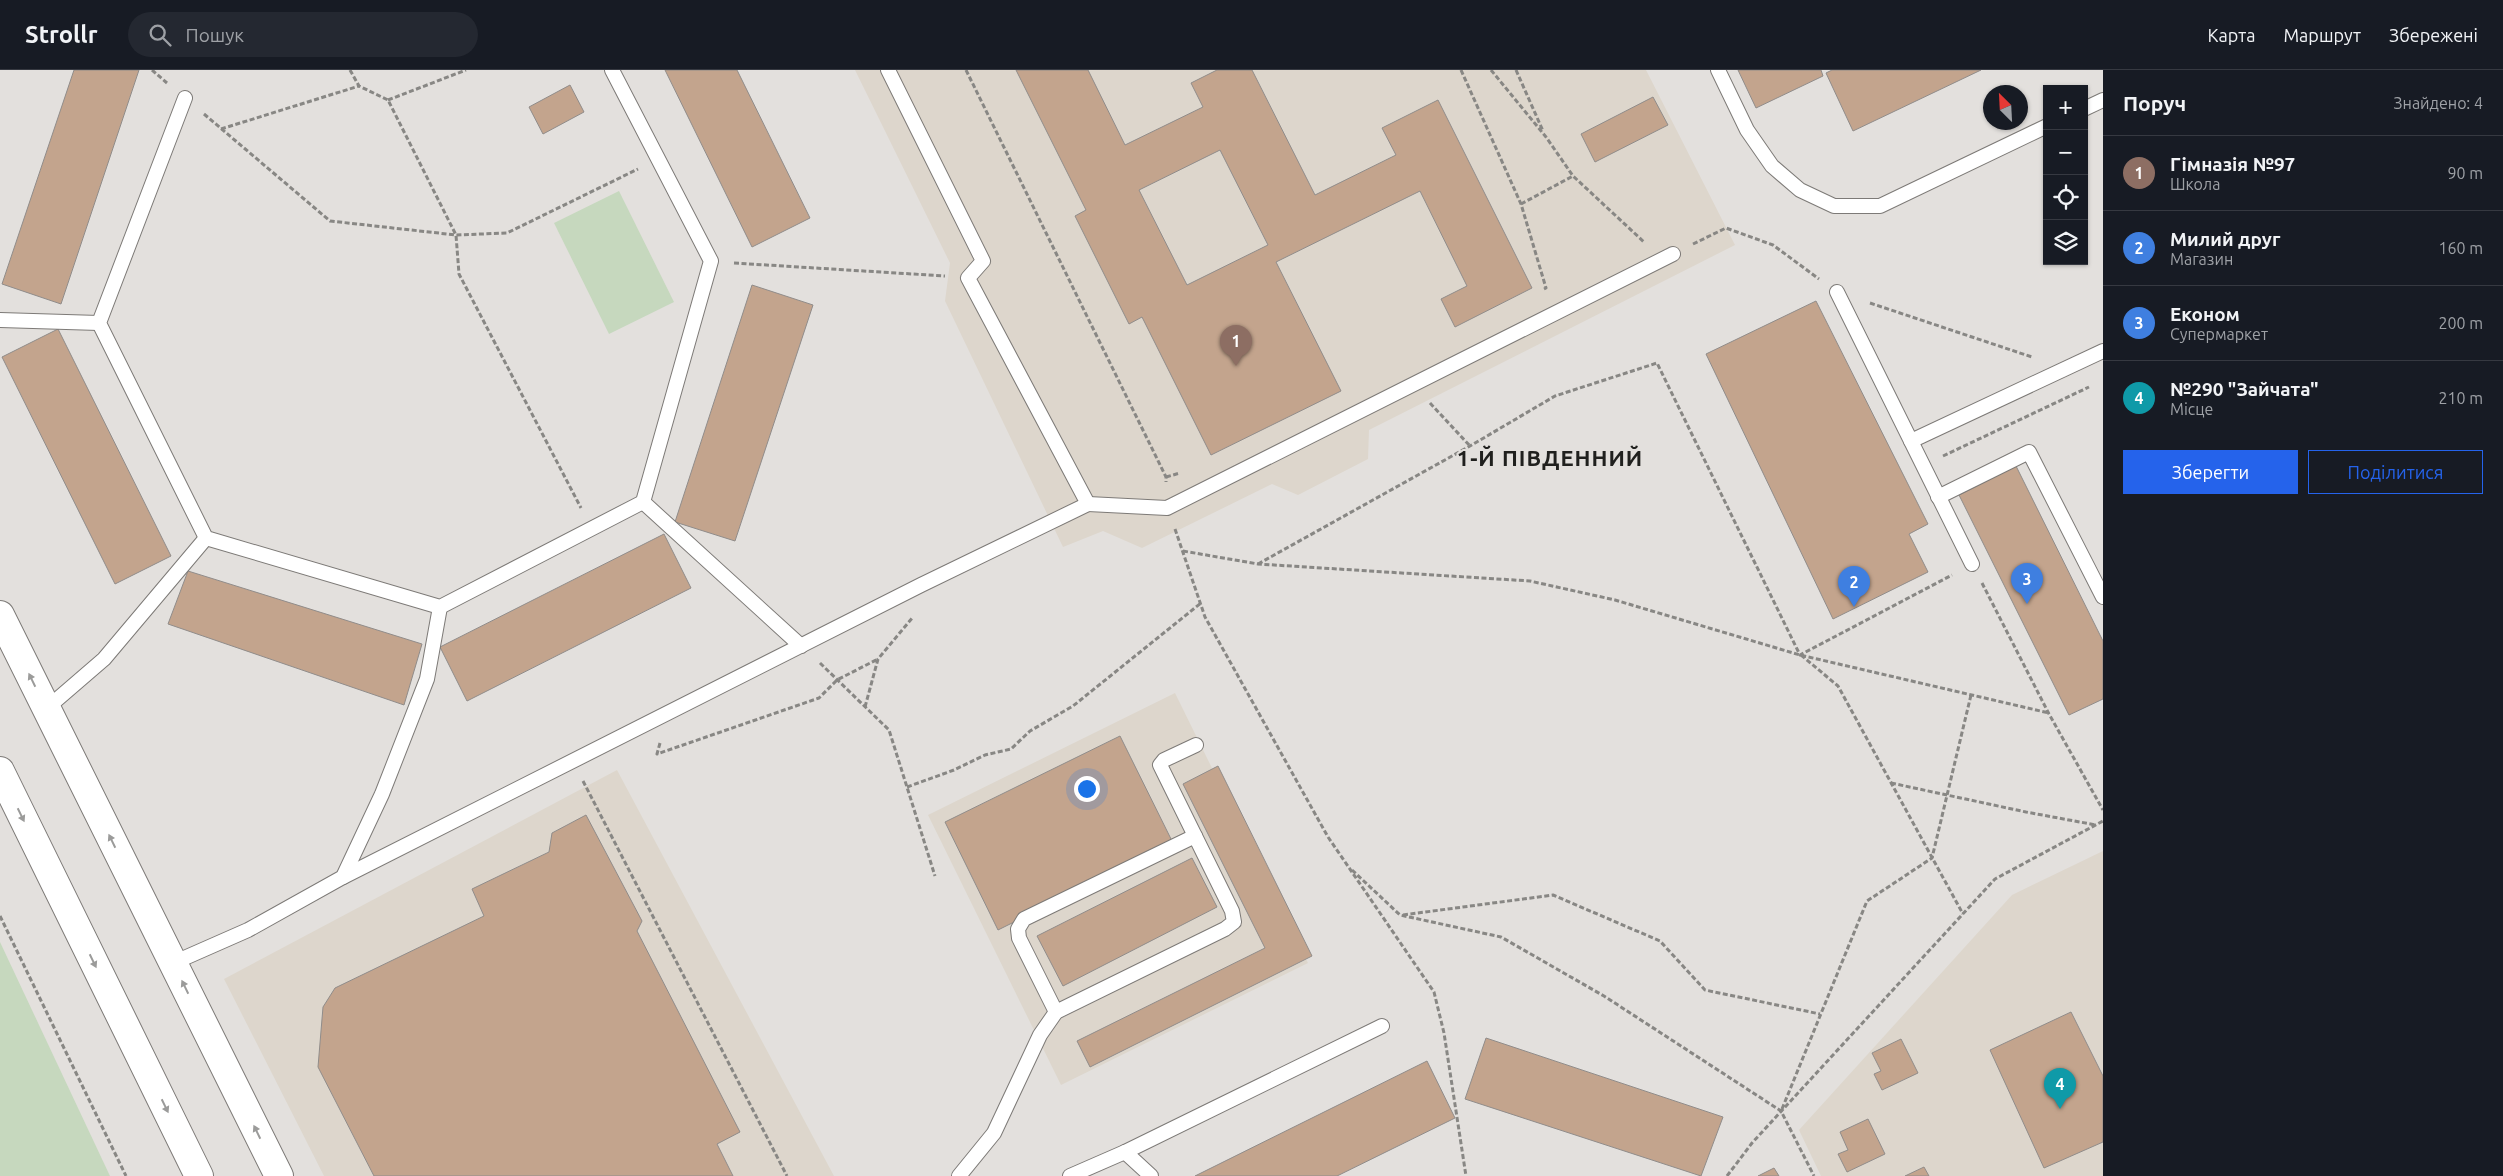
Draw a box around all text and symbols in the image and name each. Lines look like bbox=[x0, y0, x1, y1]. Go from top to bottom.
search box bbox=[128, 12, 478, 57]
text: Strollr bbox=[25, 21, 98, 48]
icon: search bbox=[146, 21, 174, 49]
text: Пошук bbox=[186, 24, 244, 46]
text: Карта bbox=[2207, 25, 2255, 45]
text: Маршрут bbox=[2283, 25, 2361, 45]
text: Збережені bbox=[2389, 25, 2478, 45]
north arrow bbox=[1983, 85, 2028, 130]
map controls bbox=[2043, 85, 2088, 265]
button: + bbox=[2043, 85, 2088, 130]
text: Поруч bbox=[2123, 91, 2186, 115]
text: Знайдено: 4 bbox=[2394, 94, 2483, 112]
button: − bbox=[2043, 130, 2088, 175]
text: Гімназія №97 bbox=[2170, 153, 2295, 175]
text: 1 bbox=[2134, 164, 2144, 182]
text: 90 m bbox=[2447, 164, 2483, 182]
button: locate bbox=[2043, 175, 2088, 220]
text: Школа bbox=[2170, 175, 2220, 193]
button: layers bbox=[2043, 220, 2088, 265]
text: Милий друг bbox=[2170, 228, 2280, 250]
text: 2 bbox=[2134, 239, 2144, 257]
text: 160 m bbox=[2438, 239, 2483, 257]
text: Магазин bbox=[2170, 250, 2233, 268]
text: Економ bbox=[2170, 303, 2240, 325]
text: 3 bbox=[2134, 314, 2144, 332]
text: 200 m bbox=[2438, 314, 2483, 332]
pin: 1 bbox=[1220, 325, 1252, 366]
text: Супермаркет bbox=[2170, 325, 2268, 343]
text: №290 "Зайчата" bbox=[2170, 378, 2319, 400]
text: 4 bbox=[2134, 389, 2144, 407]
text: 210 m bbox=[2438, 389, 2483, 407]
text: Місце bbox=[2170, 400, 2213, 418]
district label: 1-Й ПІВДЕННИЙ bbox=[1457, 445, 1643, 470]
button: Зберегти bbox=[2123, 450, 2298, 494]
button: Поділитися bbox=[2308, 450, 2483, 494]
pin: 3 bbox=[2011, 563, 2043, 604]
pin: 2 bbox=[1838, 566, 1870, 607]
one-way arrow bbox=[28, 673, 36, 687]
your location bbox=[1074, 776, 1100, 802]
one-way arrow bbox=[18, 808, 26, 822]
one-way arrow bbox=[108, 834, 116, 849]
one-way arrow bbox=[89, 953, 97, 968]
one-way arrow bbox=[181, 980, 189, 994]
pin: 4 bbox=[2044, 1068, 2076, 1109]
one-way arrow bbox=[161, 1099, 169, 1114]
one-way arrow bbox=[253, 1125, 261, 1140]

